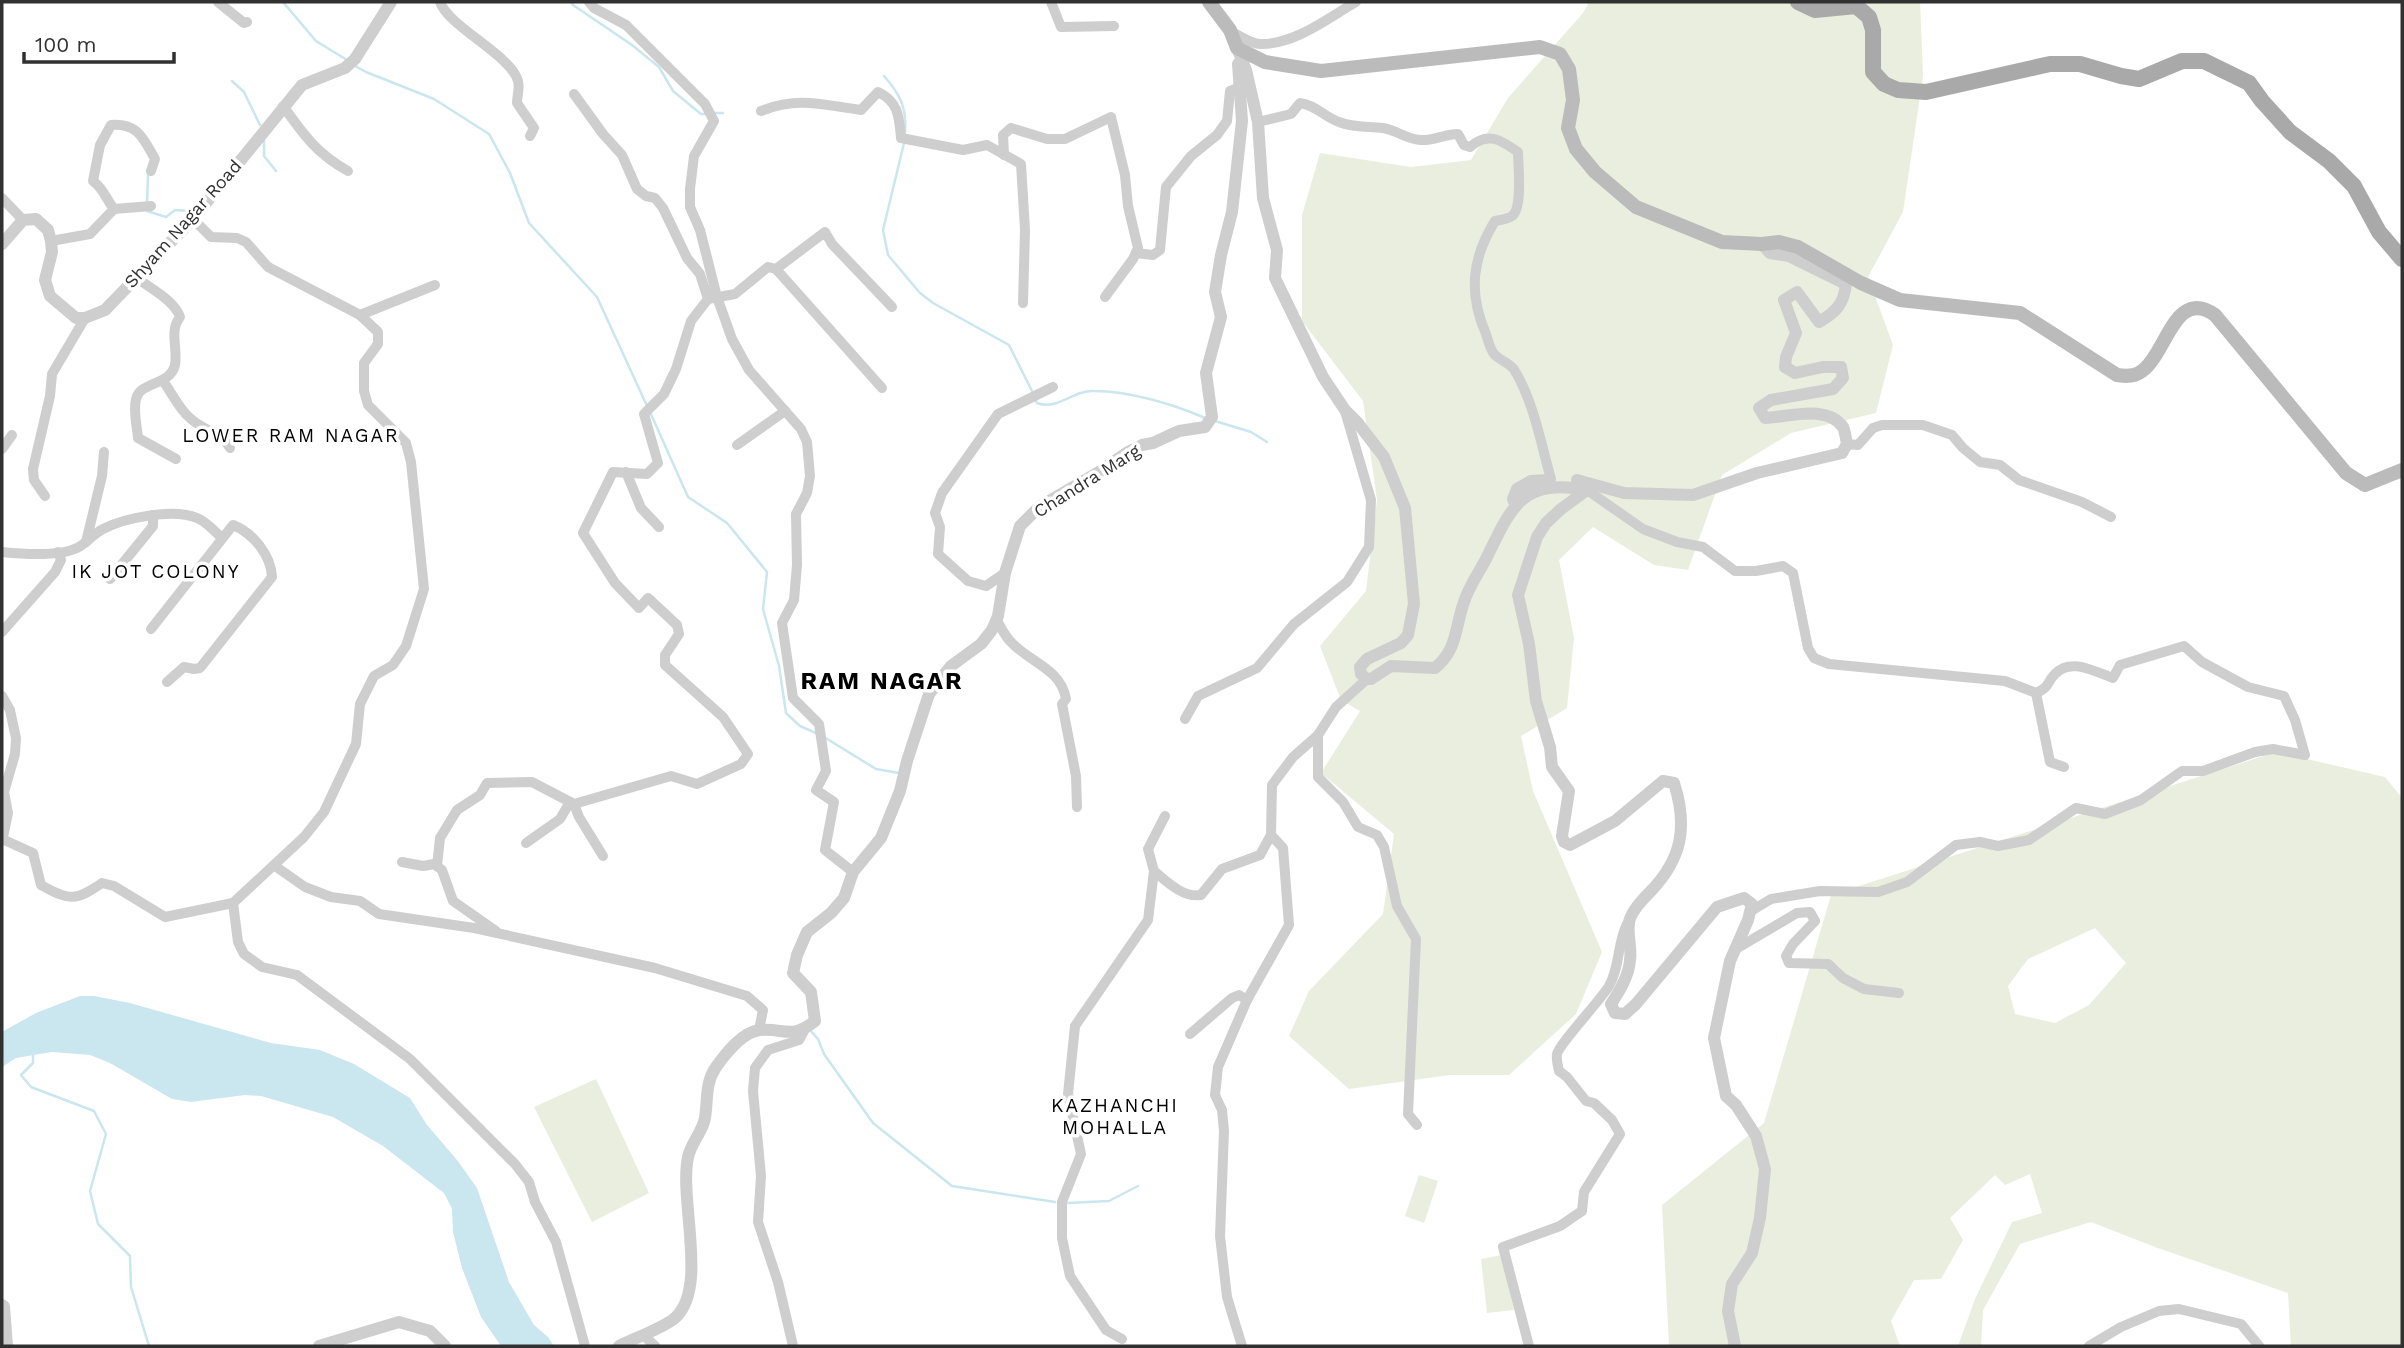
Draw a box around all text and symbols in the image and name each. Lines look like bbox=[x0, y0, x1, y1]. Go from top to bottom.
scale bar bbox=[24, 21, 175, 65]
text: 100 m bbox=[35, 32, 97, 57]
street label: Shyam Nagar Road bbox=[120, 155, 246, 292]
district label: LOWER RAM NAGAR bbox=[182, 424, 400, 447]
street label: Chandra Marg bbox=[1030, 439, 1144, 522]
district label: IK JOT COLONY bbox=[71, 560, 241, 583]
district label: RAM NAGAR bbox=[800, 667, 964, 695]
district label: KAZHANCHI MOHALLA bbox=[1051, 1094, 1179, 1139]

